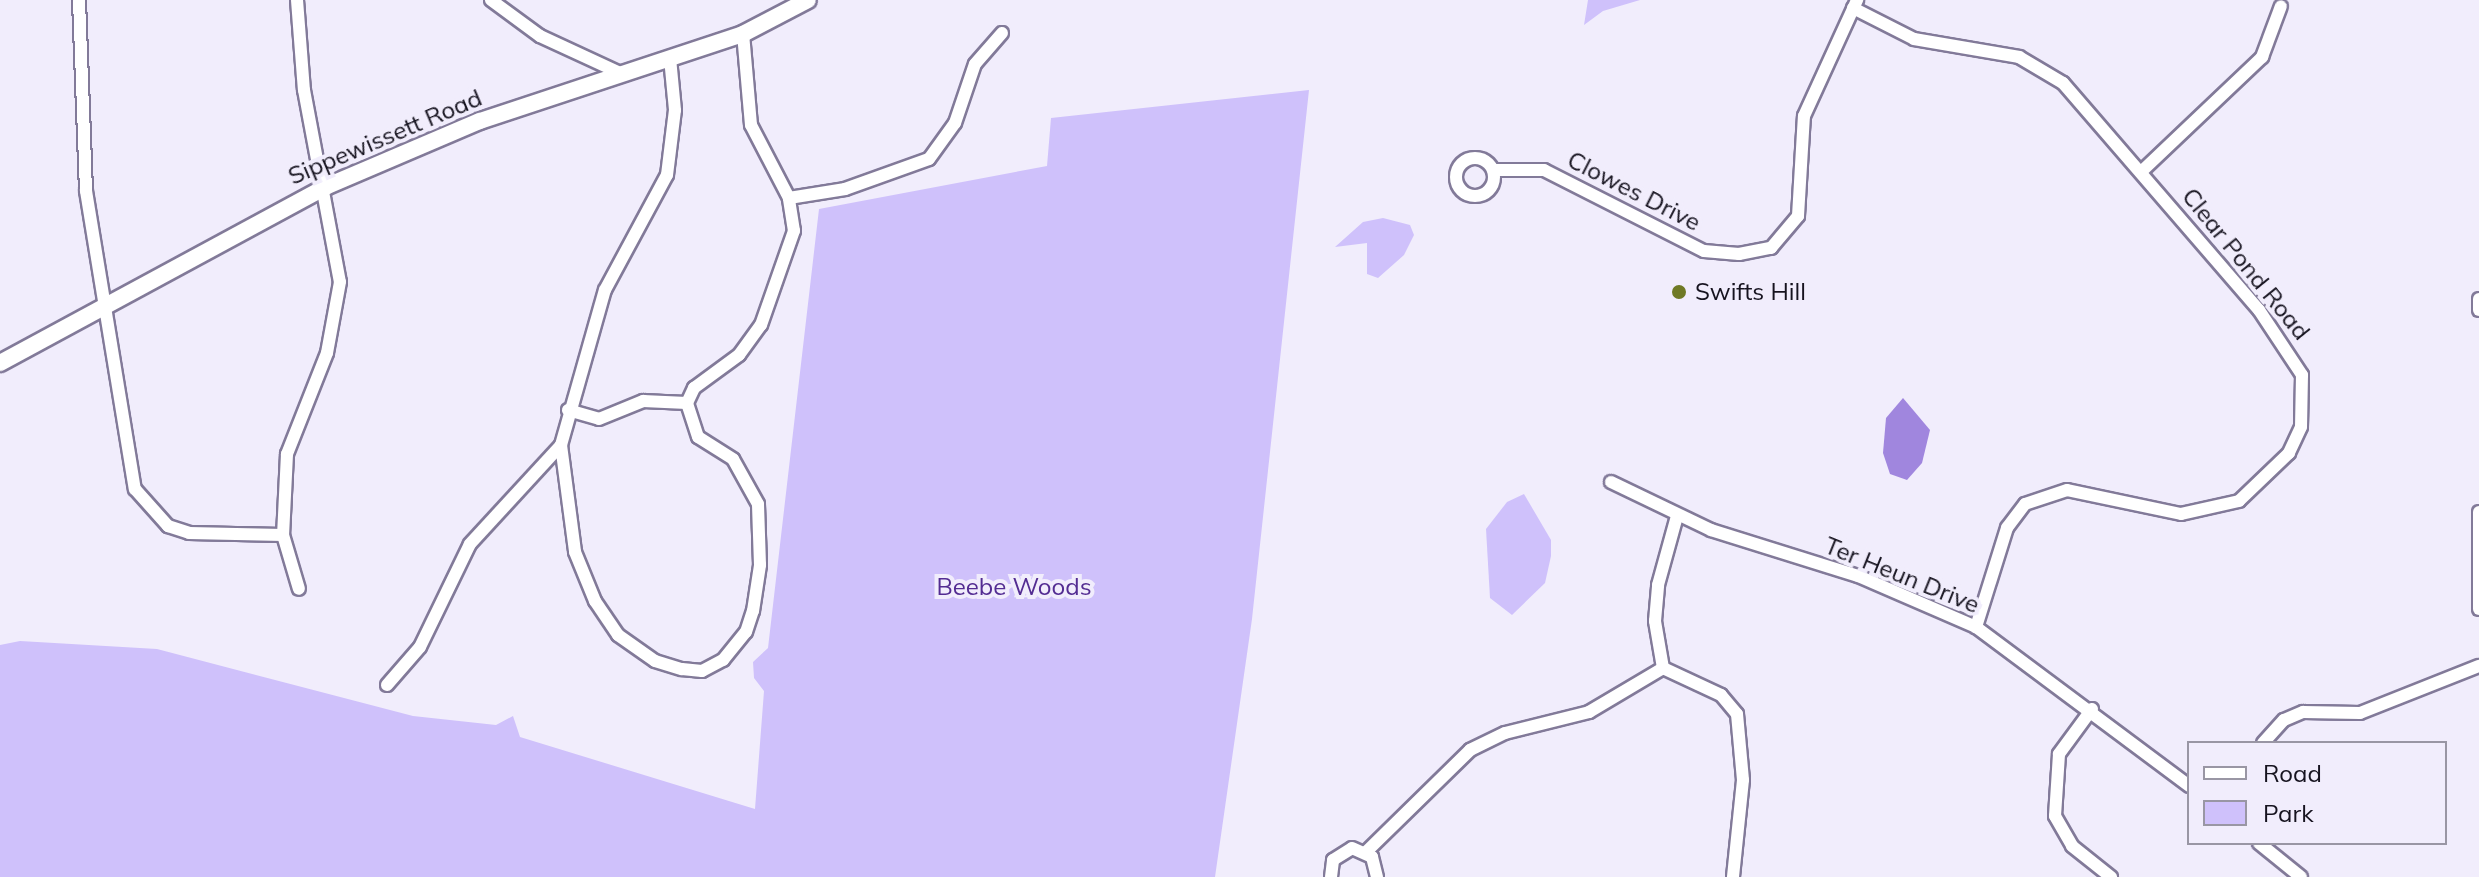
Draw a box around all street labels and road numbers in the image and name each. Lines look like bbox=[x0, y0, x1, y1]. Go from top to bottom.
street label: Sippewissett Road bbox=[284, 83, 486, 191]
street label: Clowes Drive bbox=[1563, 145, 1705, 237]
street label: Clear Pond Road bbox=[2176, 182, 2316, 346]
street label: Ter Heun Drive bbox=[1820, 531, 1984, 619]

